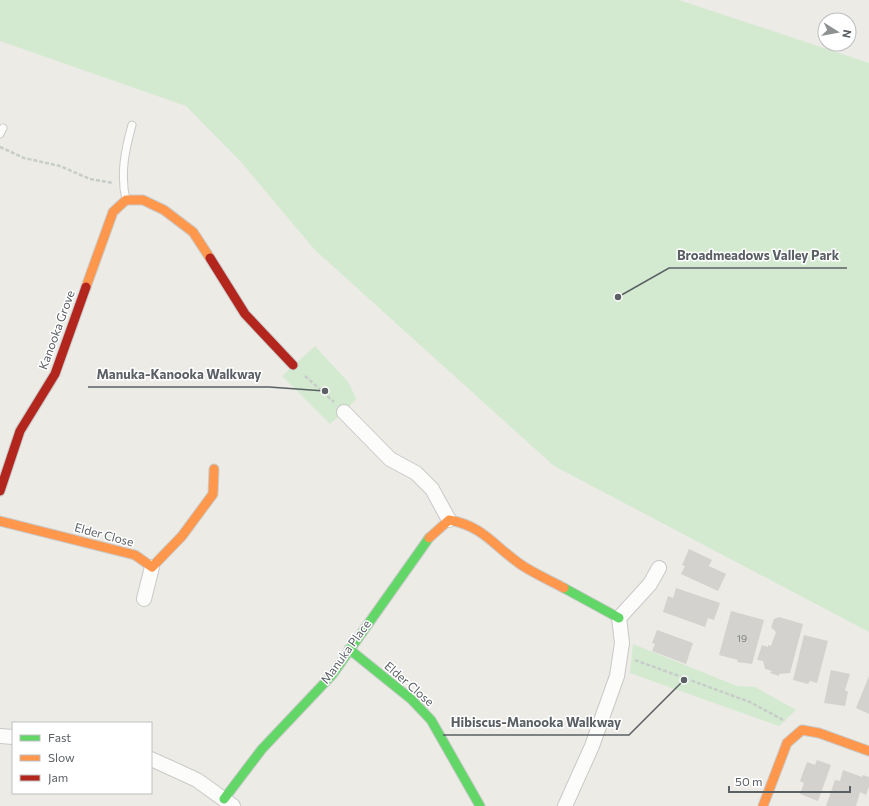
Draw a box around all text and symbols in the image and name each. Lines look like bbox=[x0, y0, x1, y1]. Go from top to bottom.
north arrow bbox=[817, 12, 857, 52]
text: N bbox=[840, 29, 854, 39]
callout: Broadmeadows Valley Park bbox=[669, 243, 847, 268]
text: Broadmeadows Valley Park bbox=[677, 247, 840, 263]
street label: Kanooka Grove bbox=[35, 288, 77, 371]
callout: Manuka-Kanooka Walkway bbox=[88, 362, 269, 387]
text: Manuka-Kanooka Walkway bbox=[96, 366, 262, 382]
street label: Elder Close bbox=[73, 519, 135, 549]
street label: Manuka Place bbox=[317, 617, 373, 686]
house number: 19 bbox=[737, 632, 747, 644]
street label: Elder Close bbox=[382, 658, 437, 708]
callout: Hibiscus-Manooka Walkway bbox=[443, 710, 629, 735]
text: Hibiscus-Manooka Walkway bbox=[451, 714, 621, 730]
legend bbox=[12, 722, 152, 794]
text: Fast bbox=[48, 730, 71, 744]
text: Slow bbox=[48, 750, 75, 764]
scale bar bbox=[729, 768, 850, 794]
text: Jam bbox=[48, 770, 68, 785]
text: 50 m bbox=[735, 774, 763, 788]

